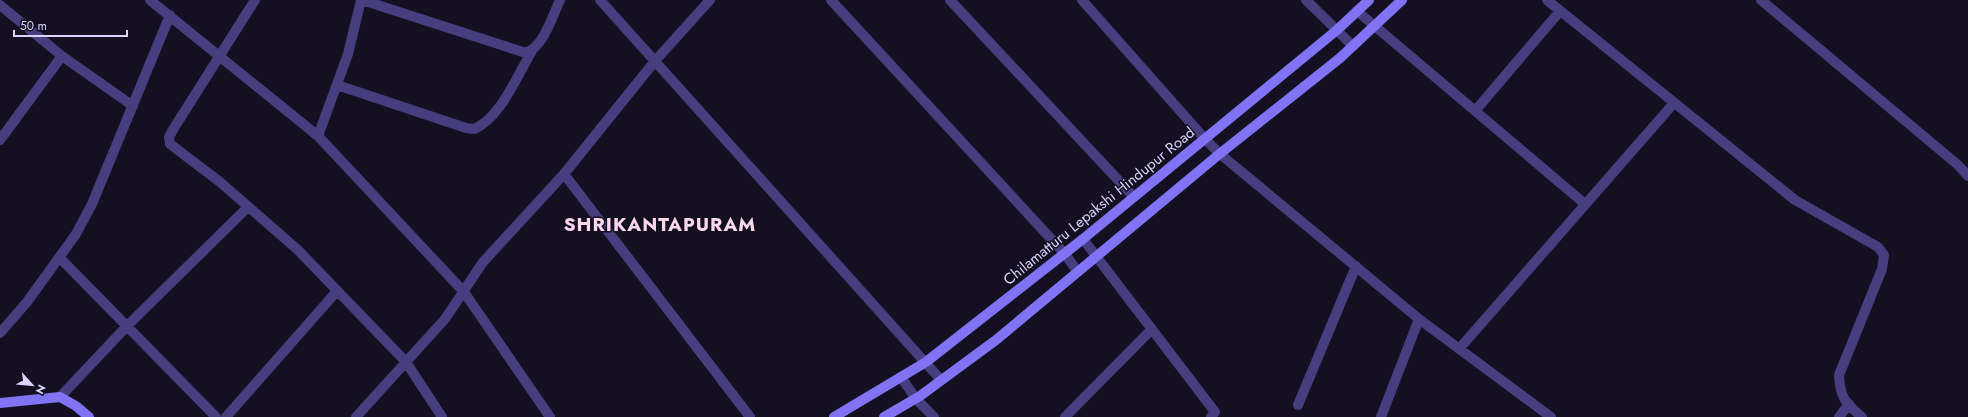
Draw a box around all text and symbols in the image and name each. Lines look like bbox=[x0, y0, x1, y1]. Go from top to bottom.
scale bar bbox=[14, 12, 127, 38]
text: 50 m bbox=[20, 17, 47, 35]
street label: Chilamatturu Lepakshi Hindupur Road bbox=[999, 122, 1199, 290]
district label: SHRIKANTAPURAM bbox=[564, 211, 756, 238]
north arrow bbox=[12, 365, 52, 405]
text: N bbox=[32, 382, 50, 397]

